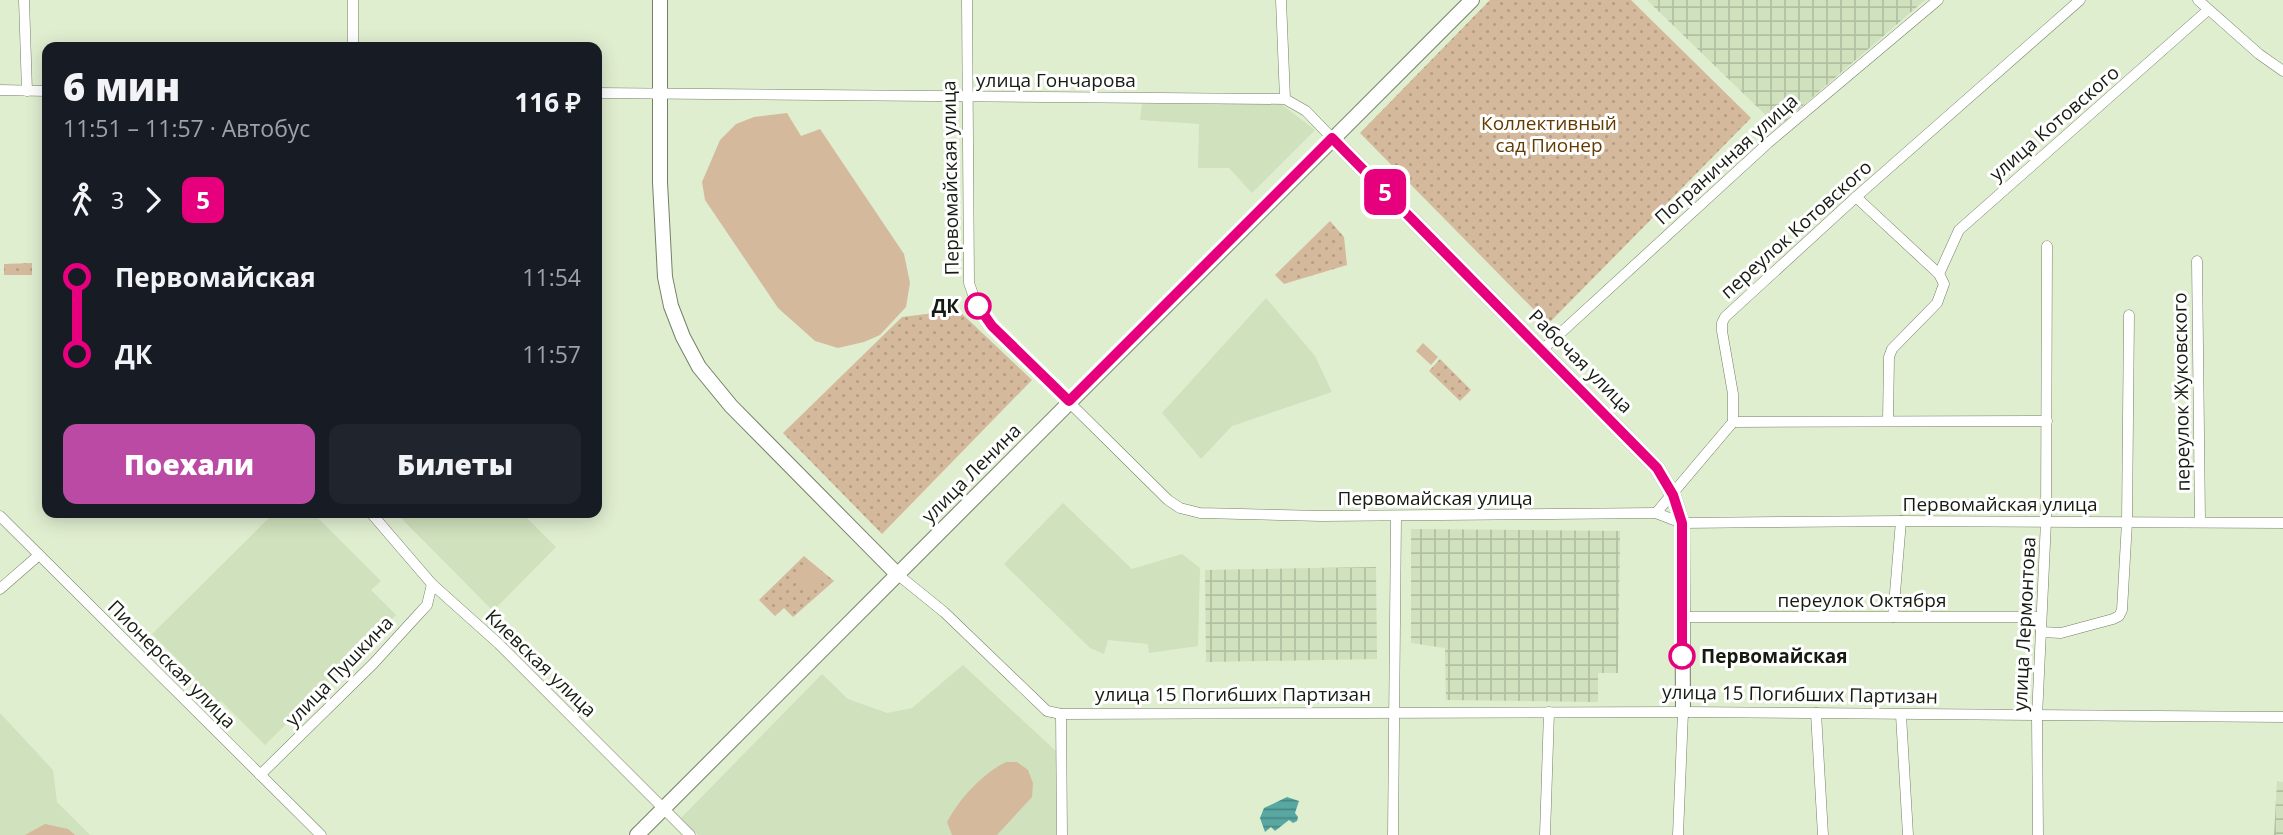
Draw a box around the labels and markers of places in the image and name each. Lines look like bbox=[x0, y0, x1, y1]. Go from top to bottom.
place label: ДК bbox=[932, 293, 959, 319]
marker: ДК bbox=[965, 293, 991, 319]
marker: Первомайская bbox=[1669, 643, 1695, 669]
place label: Первомайская bbox=[1701, 643, 1848, 669]

